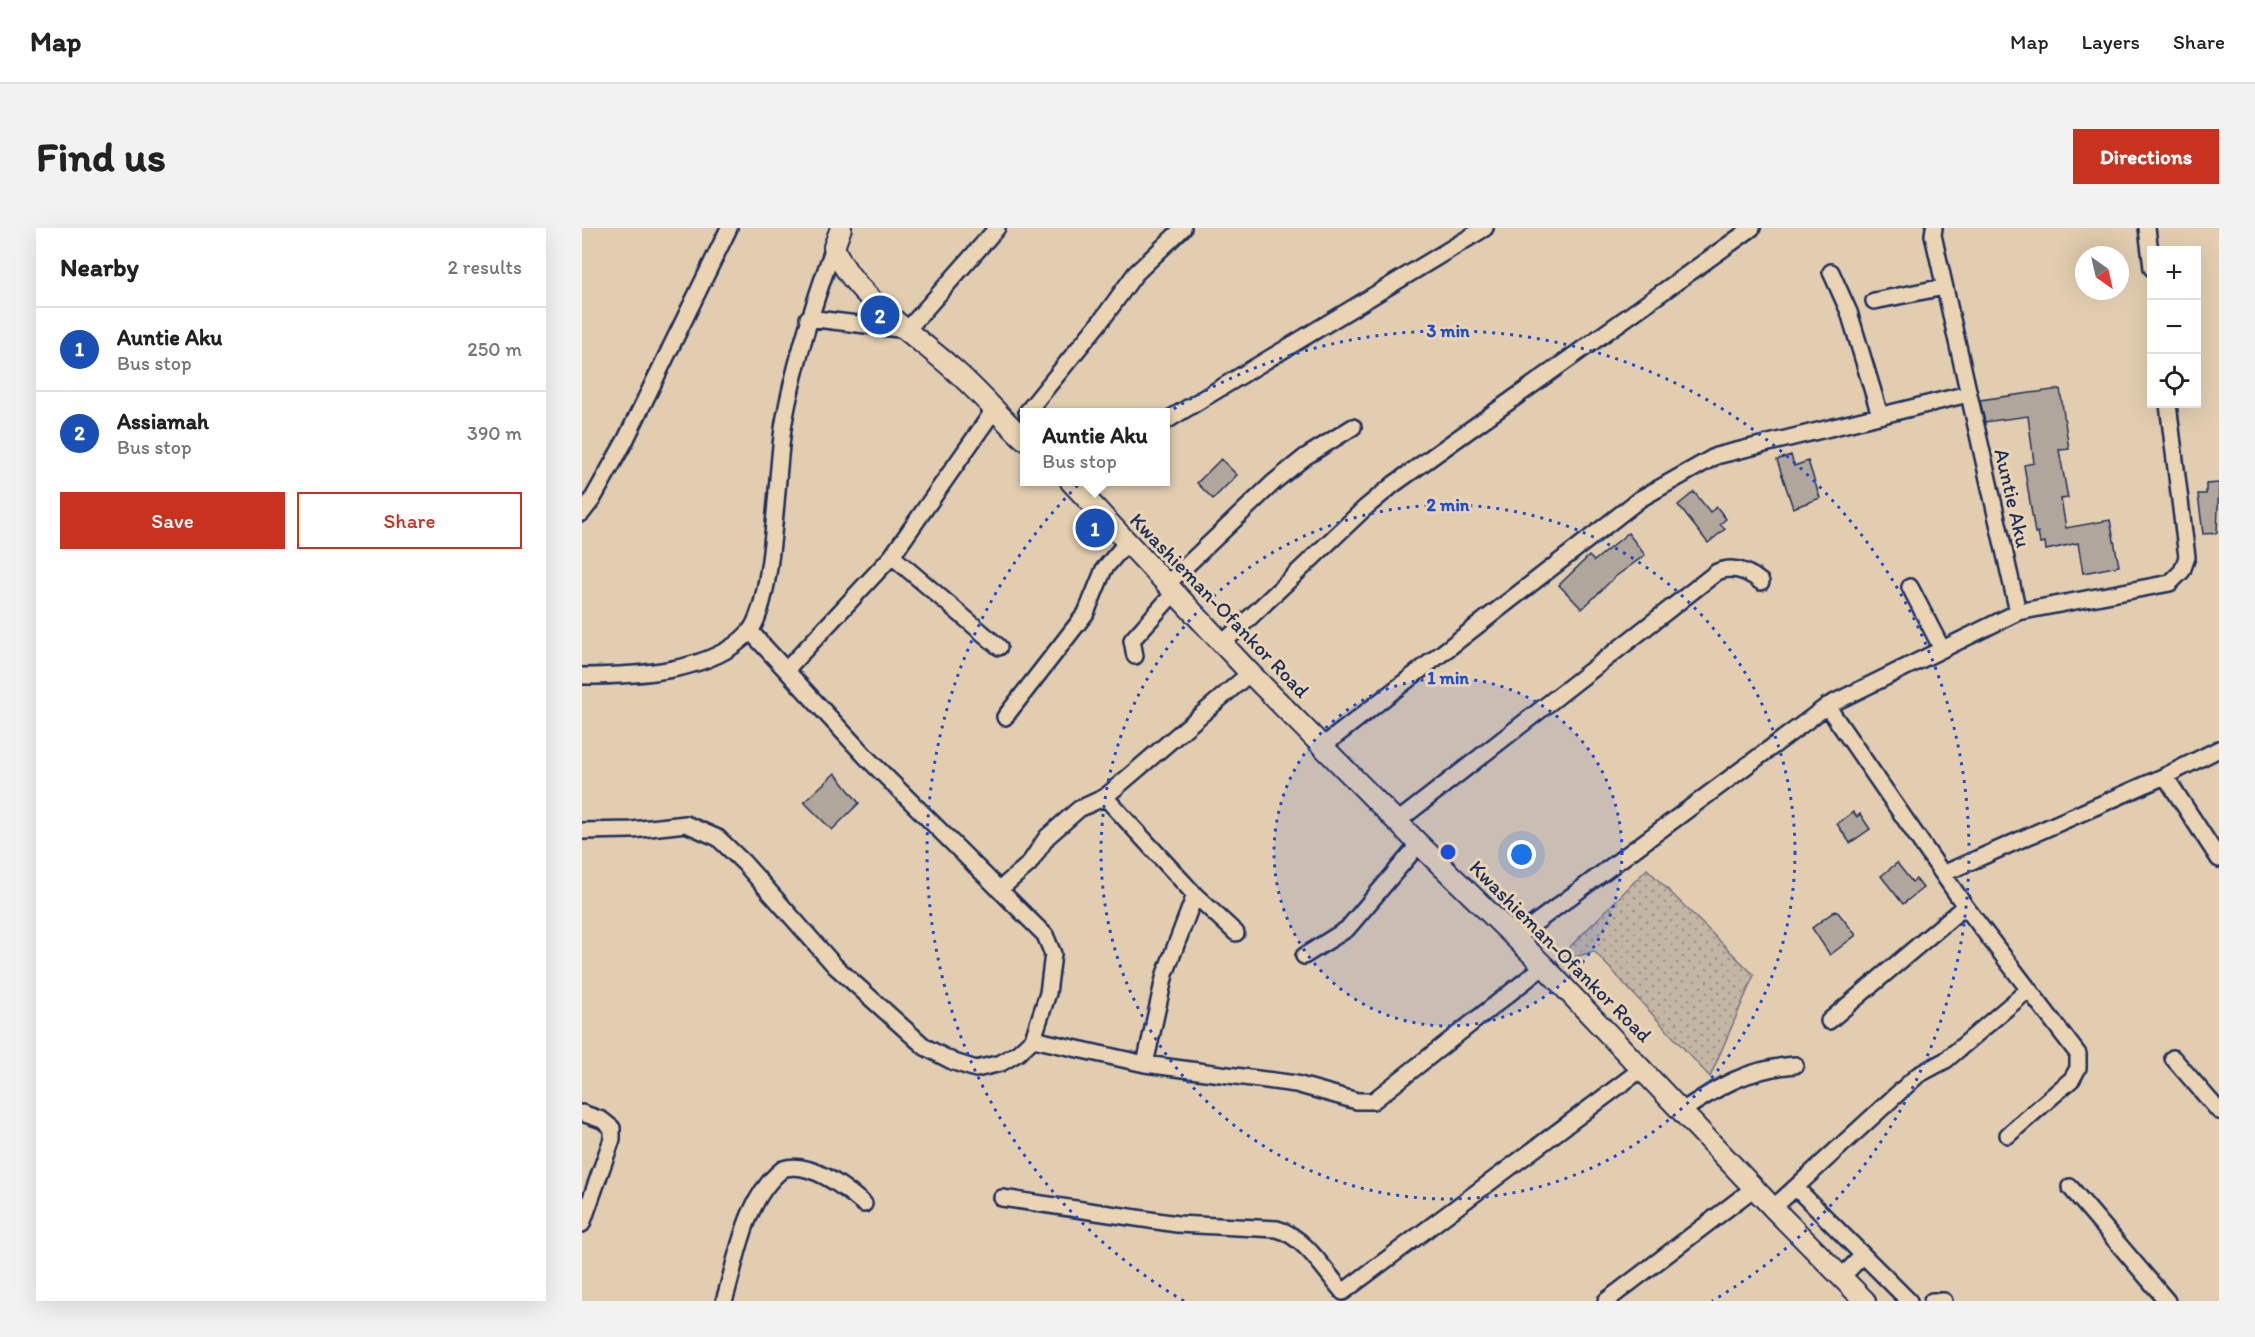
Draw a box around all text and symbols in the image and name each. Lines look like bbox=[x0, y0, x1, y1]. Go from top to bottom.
text: Map bbox=[30, 24, 81, 58]
text: Map bbox=[2010, 29, 2049, 54]
text: Layers bbox=[2082, 29, 2140, 54]
text: Share bbox=[2173, 29, 2225, 54]
button: Directions bbox=[2073, 129, 2219, 184]
text: Find us bbox=[36, 131, 166, 182]
north arrow bbox=[2075, 246, 2129, 300]
map controls bbox=[2147, 246, 2201, 408]
button: + bbox=[2147, 246, 2201, 300]
text: Nearby bbox=[60, 251, 139, 283]
text: 2 results bbox=[448, 255, 522, 279]
pin: 2 bbox=[860, 292, 900, 338]
button: − bbox=[2147, 300, 2201, 354]
text: 3 min bbox=[1426, 320, 1470, 342]
text: Auntie Aku bbox=[117, 324, 223, 351]
text: 1 bbox=[75, 337, 84, 361]
text: 250 m bbox=[467, 337, 522, 361]
text: Bus stop bbox=[117, 351, 192, 375]
button: locate bbox=[2147, 354, 2201, 408]
text: Assiamah bbox=[117, 408, 209, 435]
popup bbox=[1020, 408, 1170, 486]
text: 2 bbox=[74, 421, 85, 445]
text: 390 m bbox=[467, 421, 522, 445]
text: Auntie Aku bbox=[1042, 422, 1148, 449]
text: Bus stop bbox=[117, 435, 192, 459]
street label: Auntie Aku bbox=[1989, 446, 2037, 550]
text: Bus stop bbox=[1042, 449, 1117, 473]
button: Save bbox=[60, 492, 285, 549]
button: Share bbox=[297, 492, 522, 549]
text: 2 min bbox=[1427, 494, 1470, 516]
pin: 1 bbox=[1076, 506, 1114, 550]
street label: Kwashieman-Ofankor Road bbox=[1125, 507, 1315, 703]
text: 1 min bbox=[1427, 667, 1469, 689]
your location bbox=[1507, 840, 1536, 869]
centre of rings bbox=[1438, 842, 1458, 862]
street label: Kwashieman-Ofankor Road bbox=[1465, 855, 1658, 1048]

